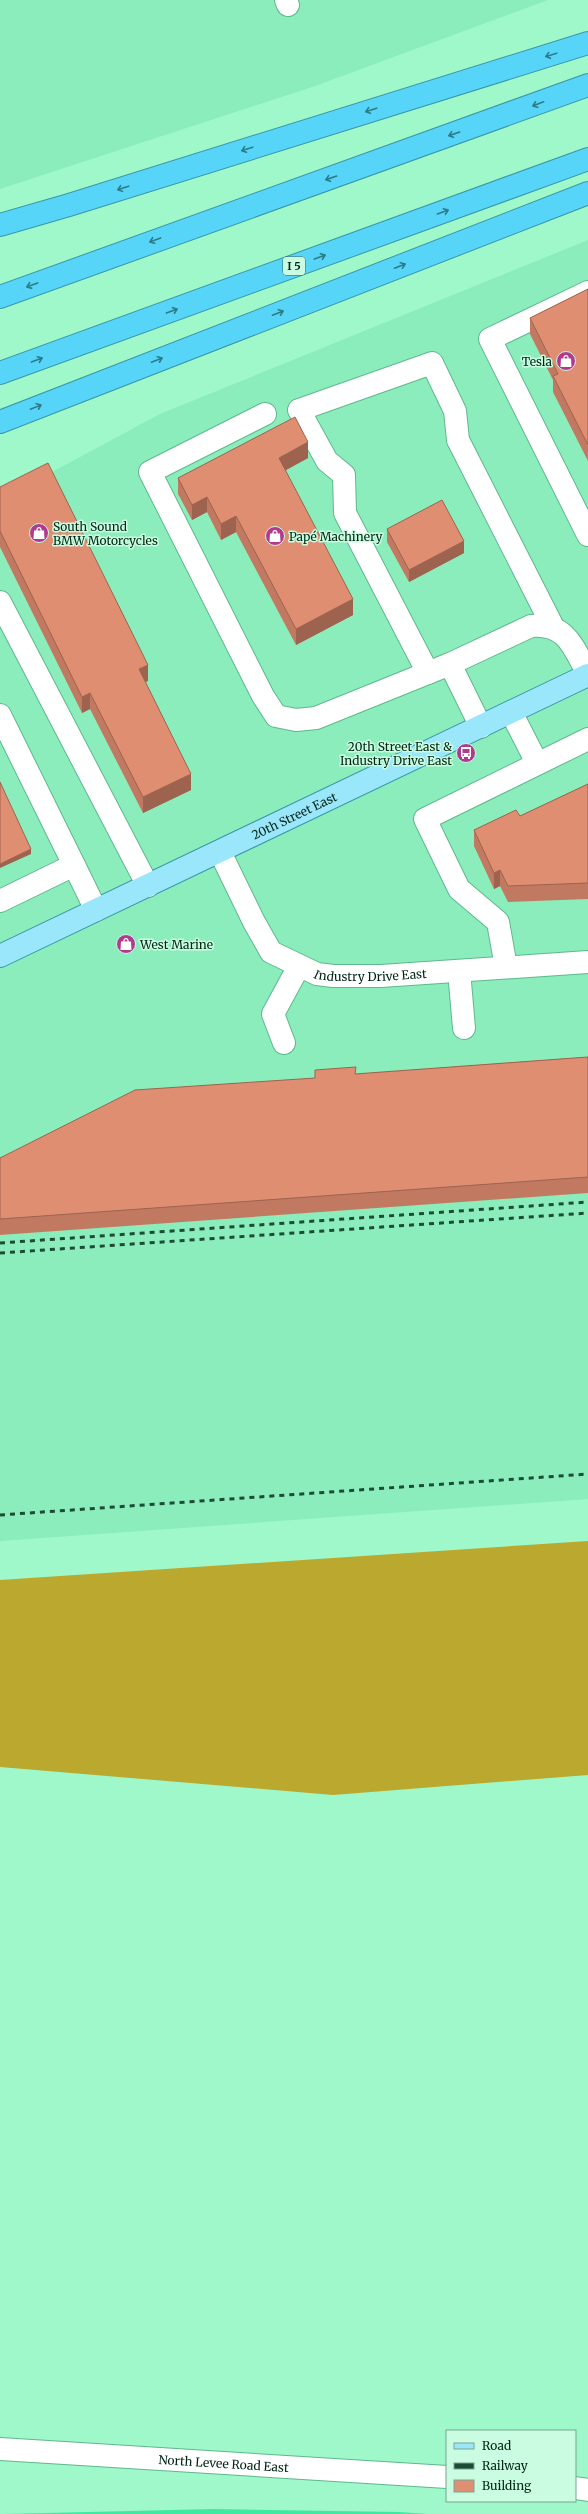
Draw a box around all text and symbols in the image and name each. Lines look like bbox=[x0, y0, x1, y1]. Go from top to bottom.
one-way arrow bbox=[544, 52, 557, 59]
one-way arrow bbox=[533, 100, 545, 108]
one-way arrow bbox=[364, 107, 377, 114]
one-way arrow bbox=[448, 131, 460, 139]
one-way arrow bbox=[240, 146, 253, 153]
one-way arrow bbox=[326, 174, 338, 182]
one-way arrow bbox=[117, 185, 129, 193]
one-way arrow bbox=[436, 208, 448, 216]
one-way arrow bbox=[149, 237, 161, 245]
one-way arrow bbox=[314, 252, 326, 260]
road number: I 5 bbox=[283, 257, 305, 275]
one-way arrow bbox=[393, 261, 405, 269]
one-way arrow bbox=[27, 281, 39, 289]
one-way arrow bbox=[166, 306, 178, 314]
one-way arrow bbox=[272, 309, 284, 316]
shop icon: Tesla bbox=[555, 350, 577, 372]
place label: Tesla bbox=[522, 354, 553, 369]
one-way arrow bbox=[30, 356, 43, 363]
one-way arrow bbox=[151, 356, 163, 364]
one-way arrow bbox=[30, 403, 42, 411]
place label: South Sound BMW Motorcycles bbox=[53, 519, 158, 548]
shop icon: South Sound BMW Motorcycles bbox=[28, 522, 50, 544]
shop icon: Papé Machinery bbox=[264, 525, 286, 547]
place label: Papé Machinery bbox=[289, 529, 383, 544]
place label: 20th Street East & Industry Drive East bbox=[340, 739, 452, 768]
bus stop icon: 20th Street East & Industry Drive East bbox=[455, 742, 477, 764]
street label: 20th Street East bbox=[249, 789, 339, 842]
shop icon: West Marine bbox=[115, 933, 137, 955]
place label: West Marine bbox=[139, 937, 213, 952]
street label: Industry Drive East bbox=[312, 965, 427, 984]
legend bbox=[446, 2430, 576, 2502]
text: Road bbox=[482, 2438, 511, 2453]
street label: North Levee Road East bbox=[158, 2451, 289, 2475]
text: Railway bbox=[482, 2458, 528, 2473]
text: Building bbox=[482, 2478, 532, 2493]

